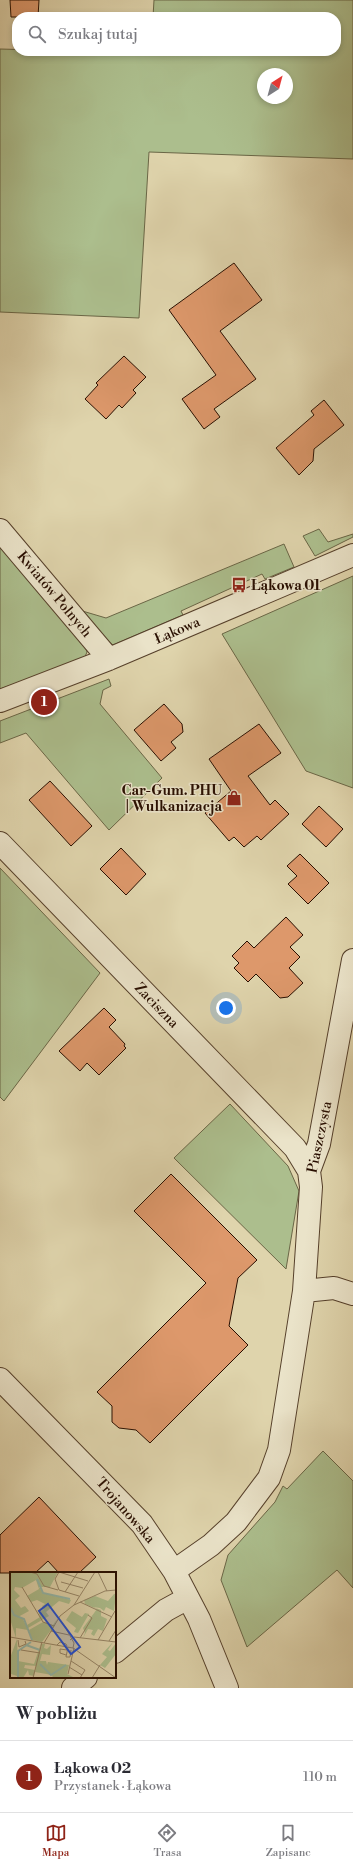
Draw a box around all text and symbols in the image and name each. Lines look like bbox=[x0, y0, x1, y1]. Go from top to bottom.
search box bbox=[12, 12, 341, 56]
icon: search bbox=[26, 23, 48, 45]
text: Szukaj tutaj bbox=[58, 25, 138, 44]
north arrow bbox=[257, 68, 293, 104]
street label: Kwiatów Polnych bbox=[13, 548, 96, 642]
bus stop icon: Łąkowa 01 bbox=[230, 576, 248, 594]
place label: Łąkowa 01 bbox=[251, 577, 321, 595]
street label: Łąkowa bbox=[152, 613, 204, 649]
pin: 1 bbox=[31, 687, 57, 717]
place label: Car-Gum. PHU | Wulkanizacja bbox=[122, 782, 222, 816]
shop icon: Car-Gum. PHU | Wulkanizacja bbox=[225, 789, 243, 807]
street label: Zaciszna bbox=[130, 979, 183, 1033]
your location bbox=[216, 998, 236, 1018]
street label: Piaszczysta bbox=[304, 1099, 337, 1175]
street label: Trojanowska bbox=[92, 1474, 159, 1548]
inset map bbox=[10, 1572, 116, 1678]
text: W pobliżu bbox=[16, 1703, 97, 1725]
text: Łąkowa 02 bbox=[54, 1759, 131, 1778]
text: 1 bbox=[26, 1769, 32, 1785]
text: 110 m bbox=[303, 1769, 337, 1785]
text: Przystanek · Łąkowa bbox=[54, 1778, 171, 1794]
tab: Mapa bbox=[42, 1822, 69, 1860]
tab: Trasa bbox=[154, 1822, 181, 1860]
tab: Zapisane bbox=[266, 1822, 311, 1860]

